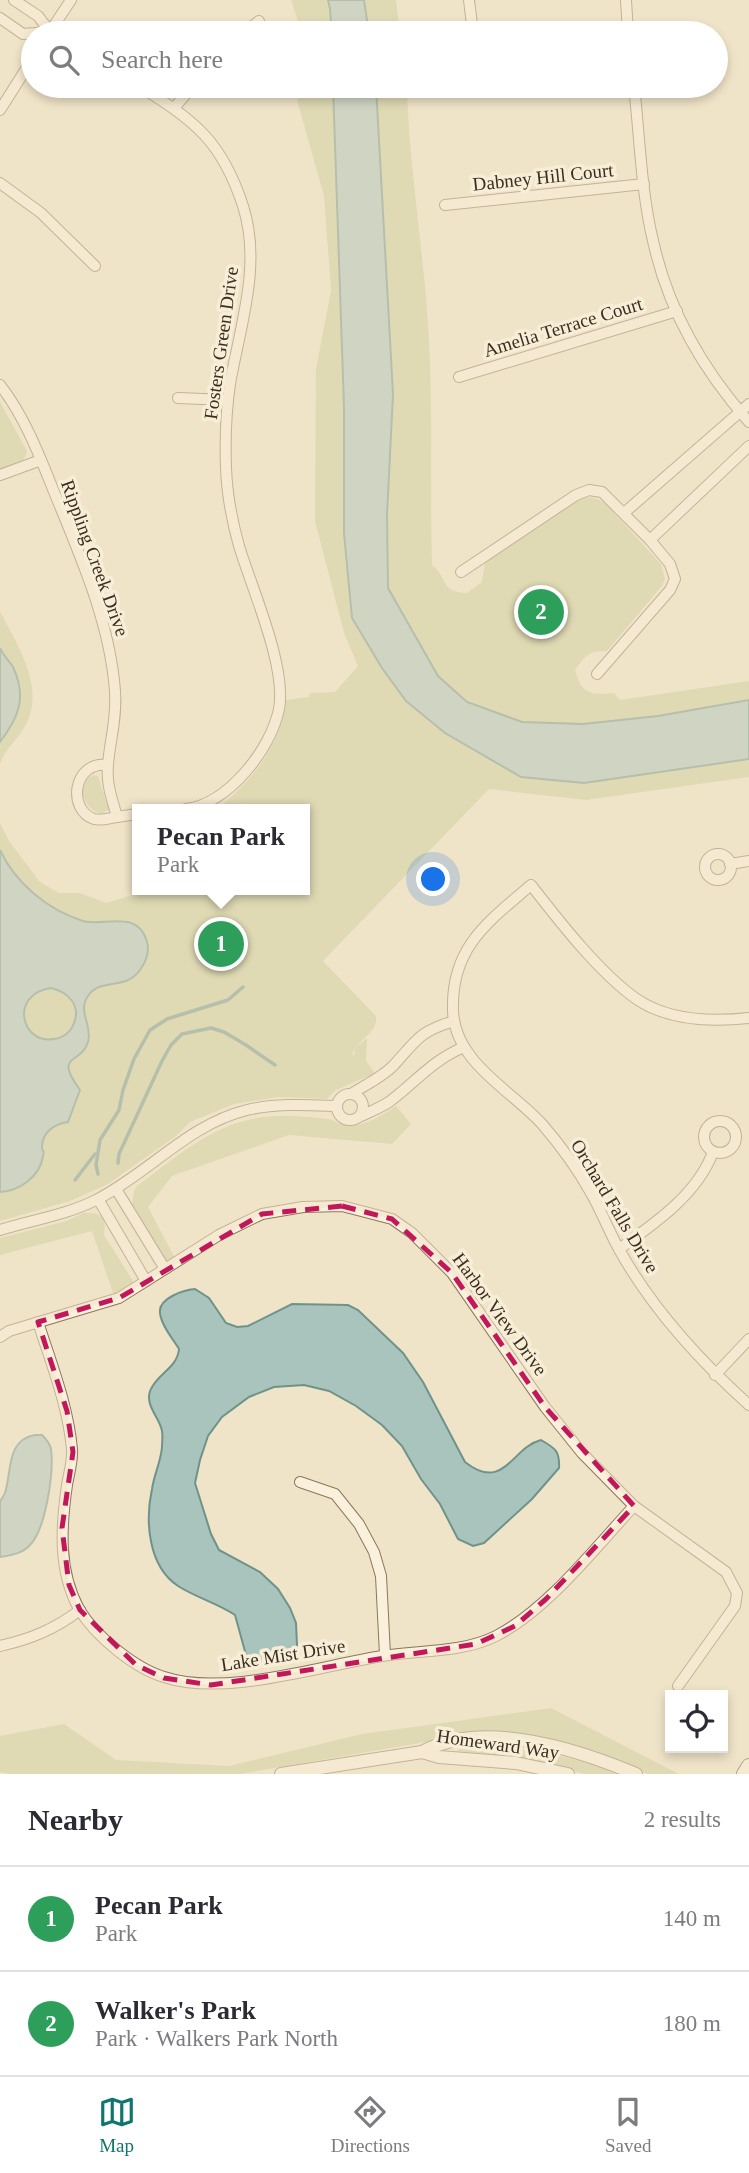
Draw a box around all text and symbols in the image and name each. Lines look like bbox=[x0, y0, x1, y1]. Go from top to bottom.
search box bbox=[21, 21, 728, 98]
icon: search bbox=[45, 41, 83, 79]
text: Search here bbox=[101, 45, 223, 74]
street label: Dabney Hill Court bbox=[472, 159, 615, 195]
street label: Fosters Green Drive bbox=[200, 265, 242, 421]
street label: Amelia Terrace Court bbox=[481, 293, 646, 361]
street label: Rippling Creek Drive bbox=[57, 477, 133, 639]
pin: 2 bbox=[518, 586, 564, 638]
popup bbox=[132, 804, 310, 895]
text: Pecan Park bbox=[157, 822, 285, 851]
text: Park bbox=[157, 852, 199, 877]
your location bbox=[416, 862, 450, 896]
pin: 1 bbox=[198, 918, 244, 970]
street label: Orchard Falls Drive bbox=[567, 1135, 663, 1277]
street label: Harbor View Drive bbox=[449, 1249, 551, 1379]
street label: Lake Mist Drive bbox=[219, 1635, 347, 1675]
map controls bbox=[665, 1690, 728, 1753]
button: locate bbox=[665, 1690, 728, 1753]
street label: Homeward Way bbox=[436, 1725, 561, 1763]
text: Nearby bbox=[28, 1803, 123, 1836]
text: 2 results bbox=[644, 1807, 721, 1832]
text: Pecan Park bbox=[95, 1891, 223, 1920]
text: 1 bbox=[45, 1906, 57, 1931]
text: 140 m bbox=[663, 1906, 721, 1931]
text: Park bbox=[95, 1921, 137, 1946]
text: Walker's Park bbox=[95, 1996, 256, 2025]
text: 2 bbox=[45, 2011, 57, 2036]
text: 180 m bbox=[663, 2011, 721, 2036]
text: Park · Walkers Park North bbox=[95, 2026, 338, 2051]
tab: Map bbox=[98, 2093, 136, 2157]
tab: Directions bbox=[331, 2093, 410, 2157]
tab: Saved bbox=[605, 2093, 651, 2157]

